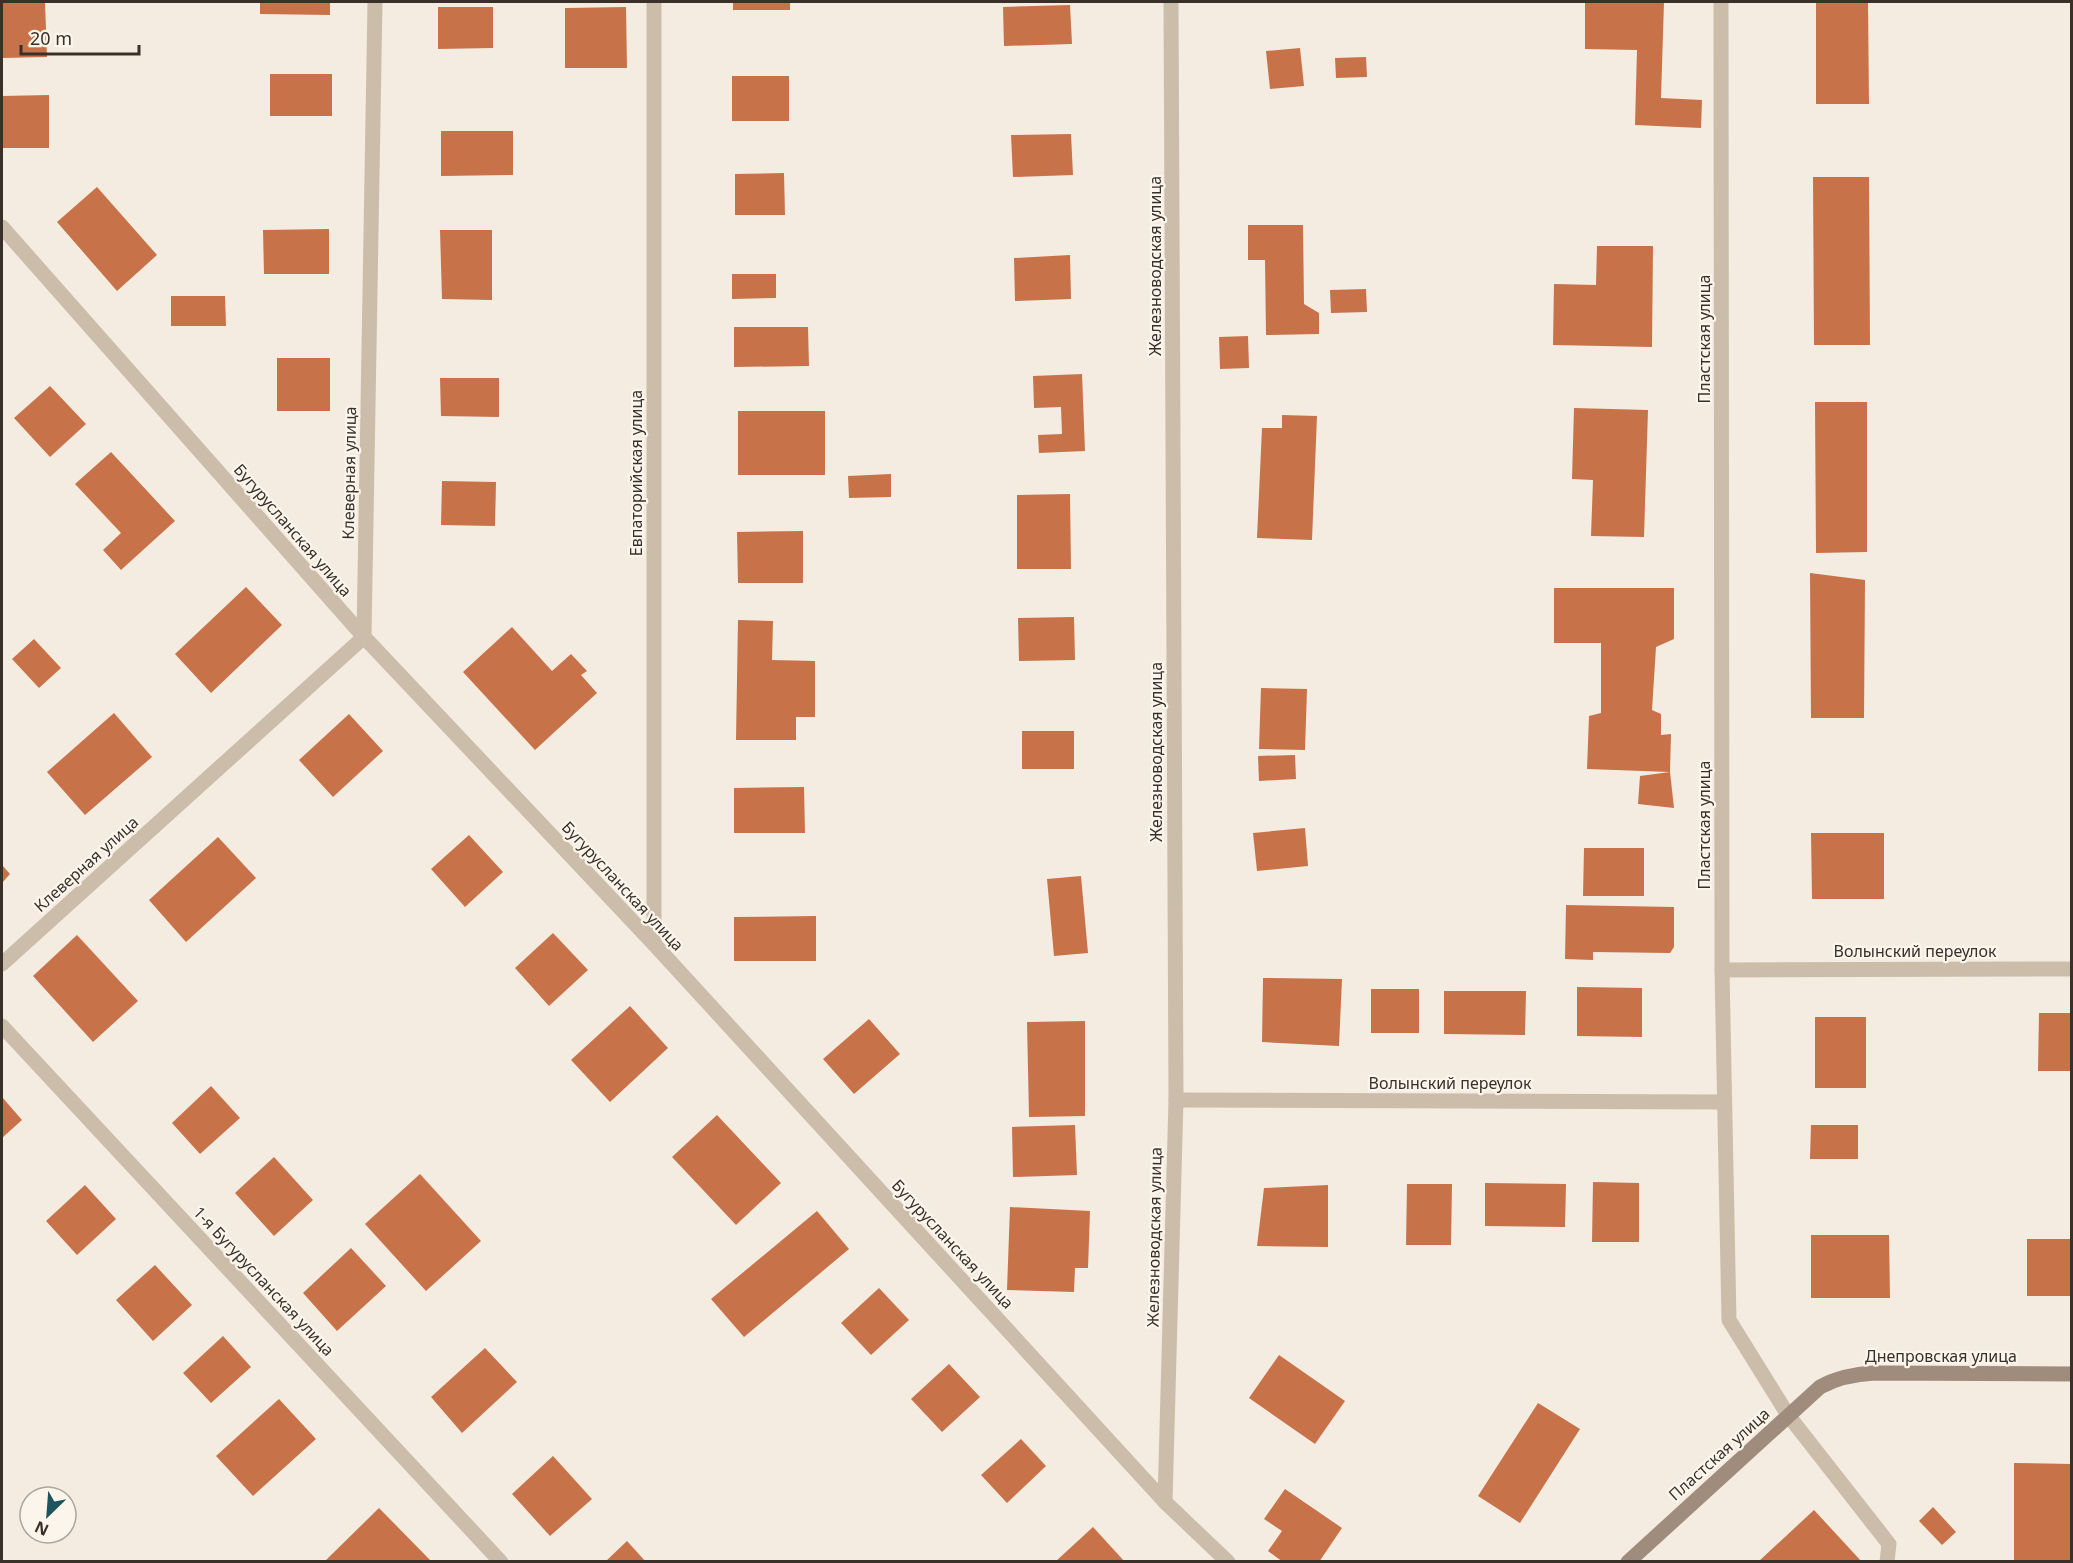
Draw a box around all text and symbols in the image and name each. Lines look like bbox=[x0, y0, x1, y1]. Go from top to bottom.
scale bar bbox=[21, 18, 140, 56]
text: 20 m bbox=[30, 26, 72, 50]
street label: Железноводская улица bbox=[1144, 176, 1166, 356]
street label: Пластская улица bbox=[1693, 275, 1715, 403]
street label: Евпаторийская улица bbox=[625, 390, 647, 556]
street label: Клеверная улица bbox=[337, 406, 361, 540]
street label: Бугурусланская улица bbox=[229, 459, 357, 601]
street label: Железноводская улица bbox=[1145, 662, 1167, 842]
street label: Пластская улица bbox=[1693, 761, 1715, 889]
street label: Клеверная улица bbox=[29, 811, 143, 917]
street label: Бугурусланская улица bbox=[557, 816, 689, 956]
street label: Волынский переулок bbox=[1834, 940, 1997, 962]
street label: Волынский переулок bbox=[1369, 1072, 1532, 1094]
street label: Железноводская улица bbox=[1141, 1147, 1167, 1327]
street label: Бугурусланская улица bbox=[887, 1174, 1019, 1314]
street label: 1-я Бугурусланская улица bbox=[189, 1201, 339, 1361]
street label: Днепровская улица bbox=[1865, 1345, 2017, 1367]
street label: Пластская улица bbox=[1664, 1403, 1774, 1505]
north arrow bbox=[18, 1485, 78, 1545]
text: N bbox=[31, 1516, 52, 1541]

